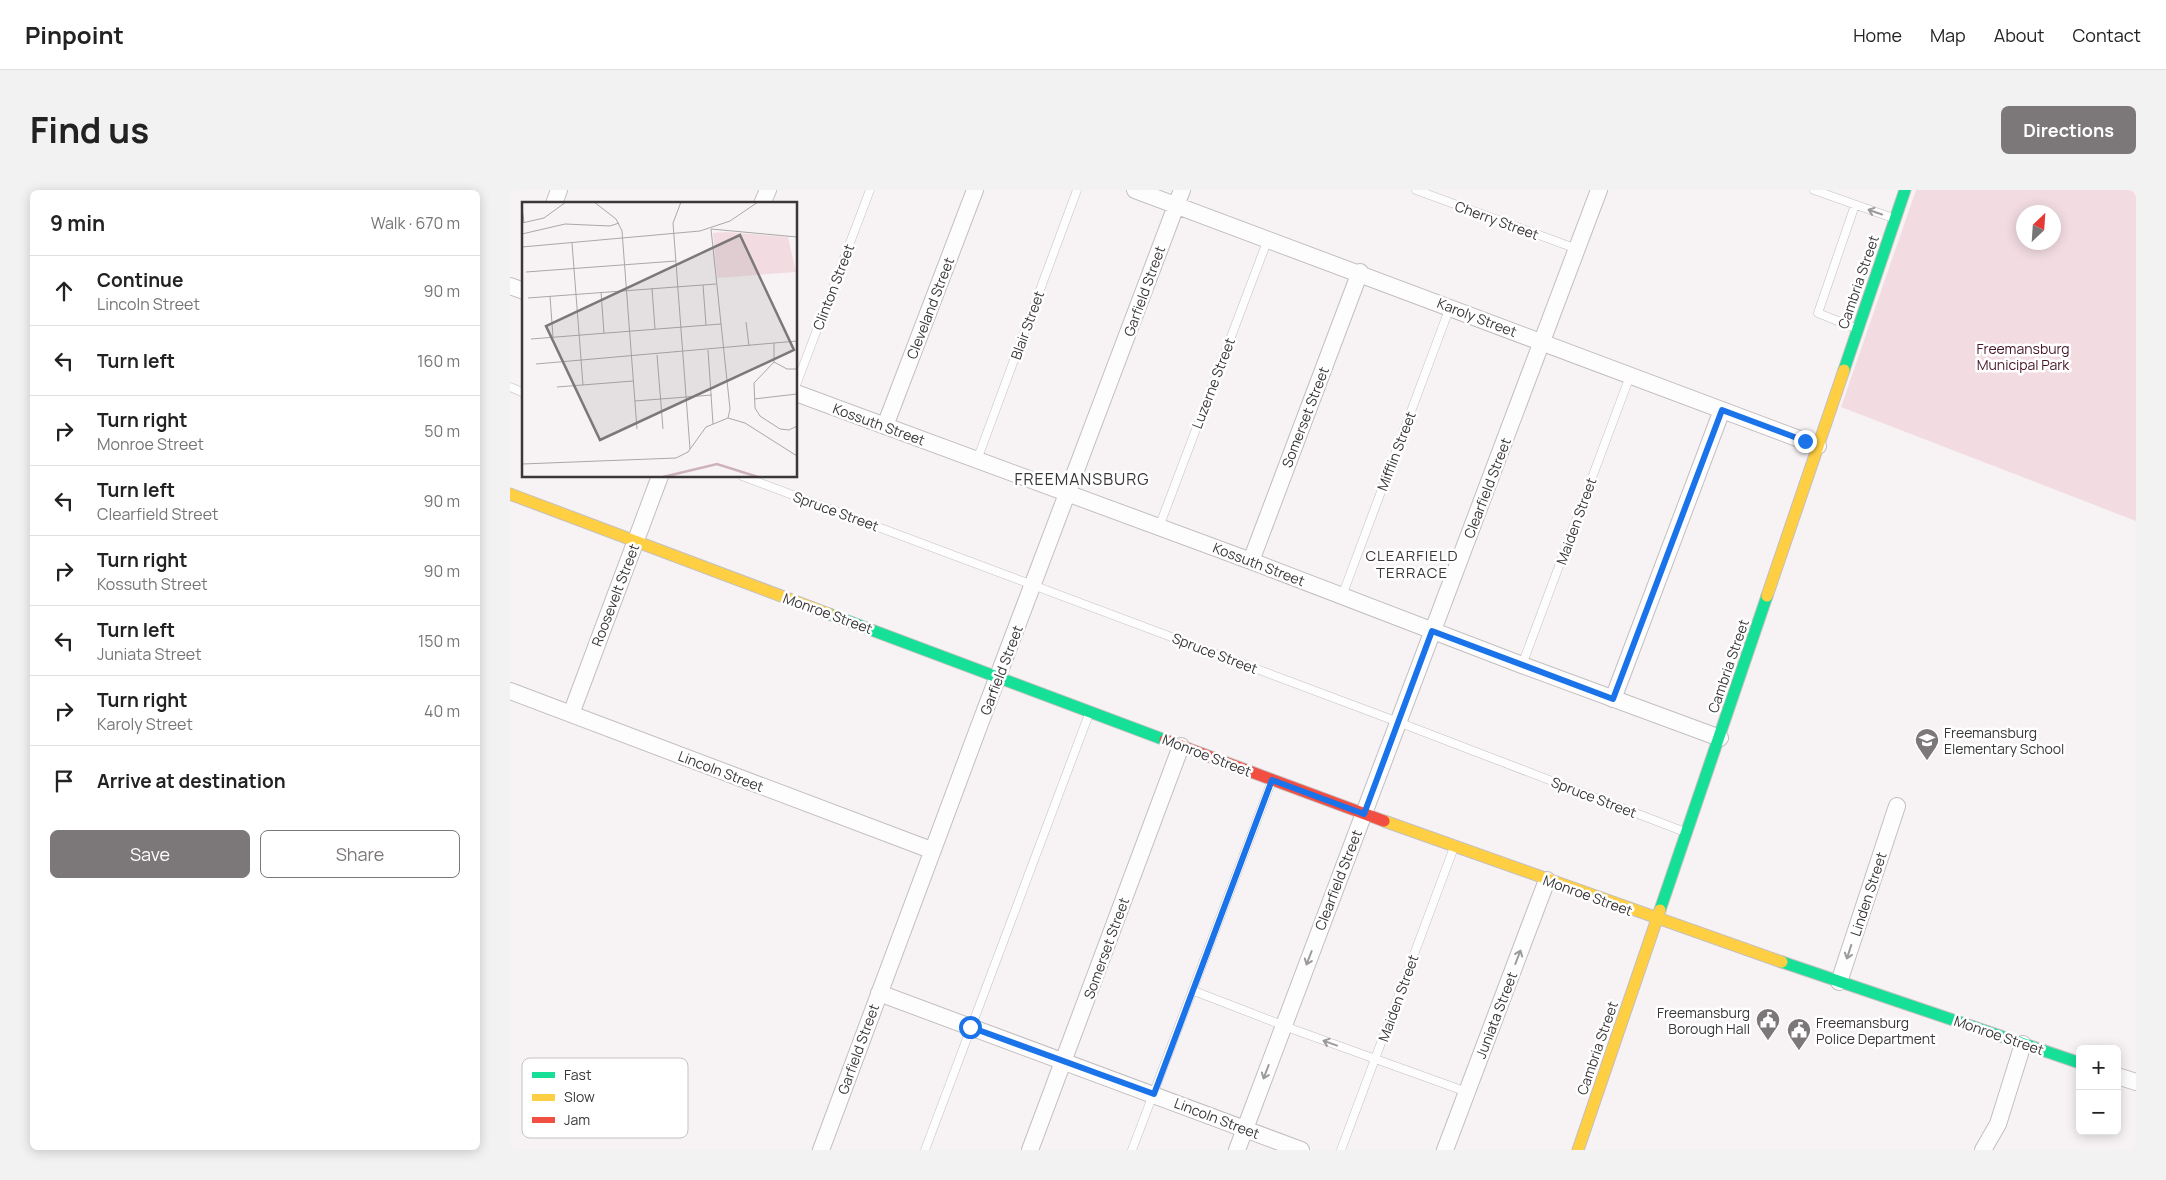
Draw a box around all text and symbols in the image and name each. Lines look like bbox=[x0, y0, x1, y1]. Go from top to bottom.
text: Pinpoint bbox=[25, 18, 124, 51]
text: Home bbox=[1853, 23, 1902, 47]
text: Map bbox=[1930, 23, 1966, 47]
text: About bbox=[1994, 23, 2044, 47]
text: Contact bbox=[2072, 23, 2141, 47]
text: Find us bbox=[30, 106, 149, 154]
button: Directions bbox=[2001, 106, 2136, 154]
street label: Cherry Street bbox=[1452, 196, 1542, 244]
inset map bbox=[522, 202, 798, 478]
north arrow bbox=[2016, 205, 2061, 250]
one-way arrow bbox=[1868, 207, 1884, 216]
text: 9 min bbox=[50, 209, 105, 237]
text: Walk · 670 m bbox=[371, 212, 460, 234]
street label: Cambria Street bbox=[1833, 232, 1883, 331]
street label: Clinton Street bbox=[808, 241, 858, 333]
street label: Garfield Street bbox=[1119, 243, 1169, 339]
street label: Cleveland Street bbox=[902, 254, 958, 362]
text: Continue bbox=[97, 267, 183, 293]
icon: ahead bbox=[50, 277, 78, 305]
text: 90 m bbox=[424, 280, 460, 302]
street label: Blair Street bbox=[1006, 288, 1048, 362]
text: Lincoln Street bbox=[97, 293, 200, 315]
street label: Karoly Street bbox=[1434, 293, 1520, 341]
street label: Luzerne Street bbox=[1187, 334, 1239, 431]
park label: Freemansburg Municipal Park bbox=[1976, 339, 2070, 374]
icon: left bbox=[50, 347, 78, 375]
text: Turn left bbox=[97, 348, 175, 374]
text: 160 m bbox=[417, 350, 460, 372]
street label: Somerset Street bbox=[1277, 363, 1333, 470]
street label: Kossuth Street bbox=[830, 399, 928, 450]
text: Turn right bbox=[97, 407, 187, 433]
street label: Mifflin Street bbox=[1372, 408, 1420, 493]
icon: right bbox=[50, 417, 78, 445]
text: 50 m bbox=[424, 420, 460, 442]
route end bbox=[1794, 430, 1817, 453]
text: Monroe Street bbox=[97, 433, 204, 455]
street label: Clearfield Street bbox=[1459, 435, 1515, 541]
district label: FREEMANSBURG bbox=[1014, 468, 1150, 490]
street label: Maiden Street bbox=[1551, 474, 1601, 567]
text: Turn left bbox=[97, 477, 175, 503]
icon: left bbox=[50, 487, 78, 515]
street label: Spruce Street bbox=[791, 487, 882, 535]
text: 90 m bbox=[424, 490, 460, 512]
text: Clearfield Street bbox=[97, 503, 218, 525]
street label: Kossuth Street bbox=[1210, 538, 1308, 590]
street label: Roosevelt Street bbox=[587, 541, 643, 649]
district label: CLEARFIELD TERRACE bbox=[1365, 545, 1459, 583]
text: Turn right bbox=[97, 547, 187, 573]
icon: right bbox=[50, 557, 78, 585]
text: 90 m bbox=[424, 560, 460, 582]
text: Kossuth Street bbox=[97, 573, 208, 595]
street label: Monroe Street bbox=[781, 588, 876, 638]
street label: Cambria Street bbox=[1703, 616, 1753, 715]
text: Turn left bbox=[97, 617, 175, 643]
street label: Garfield Street bbox=[975, 622, 1027, 718]
icon: left bbox=[50, 627, 78, 655]
street label: Spruce Street bbox=[1170, 628, 1261, 678]
text: 150 m bbox=[418, 630, 460, 652]
text: Juniata Street bbox=[97, 643, 202, 665]
text: Turn right bbox=[97, 687, 187, 713]
icon: right bbox=[50, 697, 78, 725]
text: 40 m bbox=[424, 700, 460, 722]
text: Karoly Street bbox=[97, 713, 193, 735]
place label: Freemansburg Elementary School bbox=[1944, 723, 2064, 758]
school or university icon: Freemansburg Elementary School bbox=[1914, 727, 1940, 761]
street label: Monroe Street bbox=[1160, 729, 1254, 781]
street label: Lincoln Street bbox=[676, 746, 767, 796]
icon: arrive bbox=[50, 767, 78, 795]
text: Arrive at destination bbox=[97, 768, 286, 794]
street label: Spruce Street bbox=[1549, 772, 1640, 822]
street label: Clearfield Street bbox=[1310, 827, 1366, 933]
button: Save bbox=[50, 830, 250, 878]
button: Share bbox=[260, 830, 460, 878]
street label: Linden Street bbox=[1845, 849, 1891, 938]
street label: Monroe Street bbox=[1541, 870, 1636, 920]
street label: Somerset Street bbox=[1079, 894, 1133, 1001]
one-way arrow bbox=[1844, 944, 1853, 960]
one-way arrow bbox=[1304, 950, 1313, 965]
one-way arrow bbox=[1515, 950, 1524, 965]
street label: Maiden Street bbox=[1373, 951, 1423, 1044]
street label: Juniata Street bbox=[1471, 969, 1521, 1061]
street label: Cambria Street bbox=[1572, 998, 1622, 1097]
street label: Garfield Street bbox=[833, 1001, 883, 1097]
place label: Freemansburg Borough Hall bbox=[1657, 1003, 1750, 1038]
public building icon: Freemansburg Borough Hall bbox=[1755, 1007, 1781, 1041]
street label: Monroe Street bbox=[1952, 1011, 2047, 1059]
place label: Freemansburg Police Department bbox=[1816, 1013, 1936, 1048]
route start bbox=[959, 1016, 982, 1039]
public building icon: Freemansburg Police Department bbox=[1786, 1017, 1812, 1051]
one-way arrow bbox=[1323, 1038, 1338, 1047]
map controls bbox=[2076, 1045, 2121, 1135]
button: + bbox=[2076, 1045, 2121, 1090]
legend bbox=[522, 1058, 688, 1138]
one-way arrow bbox=[1261, 1063, 1270, 1079]
text: Fast bbox=[564, 1065, 592, 1084]
text: Slow bbox=[564, 1087, 595, 1106]
button: − bbox=[2076, 1090, 2121, 1135]
street label: Lincoln Street bbox=[1172, 1093, 1263, 1143]
text: Jam bbox=[564, 1110, 590, 1129]

